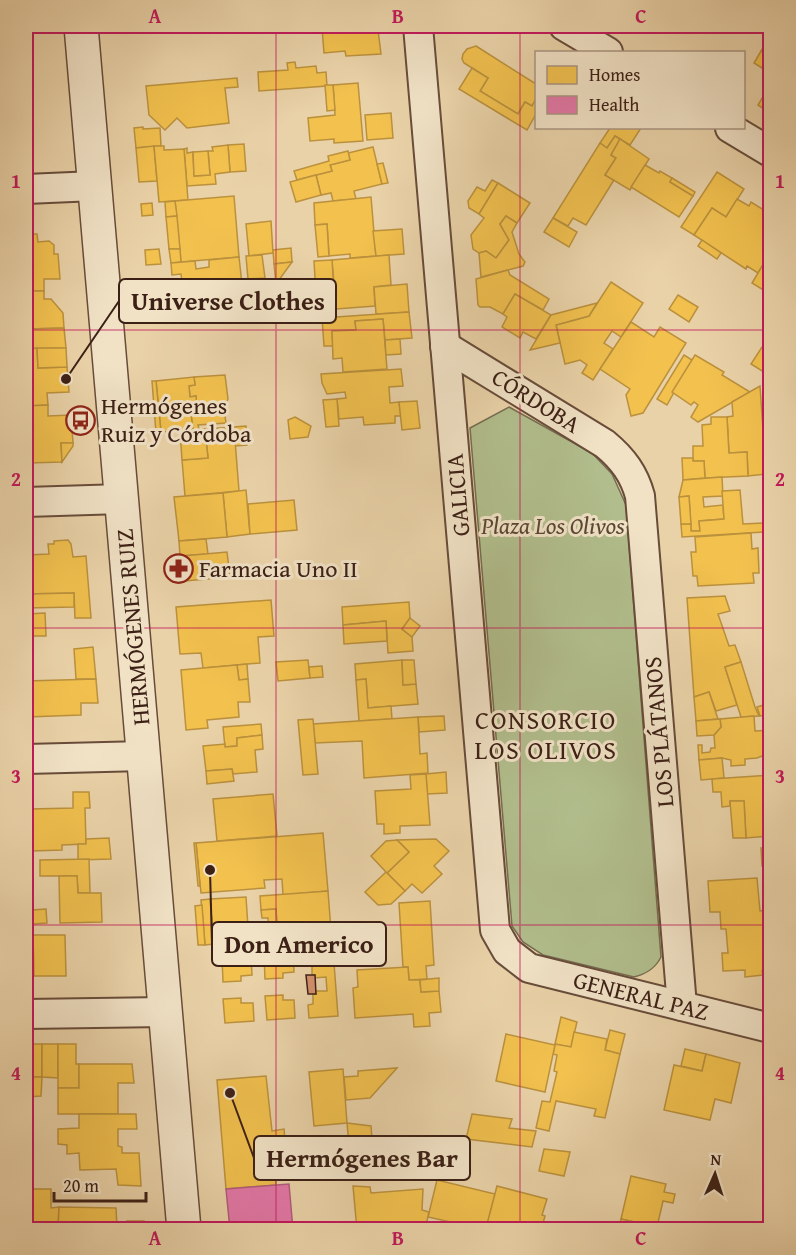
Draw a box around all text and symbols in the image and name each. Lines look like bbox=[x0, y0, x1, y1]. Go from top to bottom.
text: A bbox=[149, 1, 162, 30]
text: B bbox=[392, 1, 404, 30]
text: C bbox=[635, 1, 647, 30]
legend bbox=[535, 51, 745, 129]
text: Homes bbox=[589, 61, 640, 88]
text: Health bbox=[589, 91, 639, 118]
text: 1 bbox=[11, 166, 21, 195]
text: 1 bbox=[775, 166, 785, 195]
callout: Universe Clothes bbox=[119, 279, 336, 323]
text: Universe Clothes bbox=[131, 281, 325, 320]
street label: CÓRDOBA bbox=[485, 360, 588, 442]
place label: Hermógenes Ruiz y Córdoba bbox=[101, 388, 252, 451]
bus stop icon: Hermógenes Ruiz y Córdoba bbox=[64, 404, 96, 436]
street label: GALICIA bbox=[436, 452, 479, 538]
text: 2 bbox=[11, 464, 21, 493]
text: 2 bbox=[775, 464, 785, 493]
park label: Plaza Los Olivos bbox=[480, 508, 625, 543]
street label: HERMÓGENES RUIZ bbox=[106, 527, 159, 727]
place label: Farmacia Uno II bbox=[199, 551, 358, 586]
pharmacy icon: Farmacia Uno II bbox=[162, 553, 194, 585]
street label: LOS PLÁTANOS bbox=[634, 655, 683, 809]
district label: CONSORCIO LOS OLIVOS bbox=[475, 700, 617, 769]
text: 3 bbox=[11, 761, 21, 790]
text: 3 bbox=[775, 761, 785, 790]
callout: Don Americo bbox=[212, 922, 386, 966]
text: Don Americo bbox=[224, 924, 374, 963]
street label: GENERAL PAZ bbox=[570, 962, 712, 1029]
text: 4 bbox=[11, 1058, 21, 1087]
text: 4 bbox=[775, 1058, 785, 1087]
callout: Hermógenes Bar bbox=[254, 1136, 470, 1180]
text: Hermógenes Bar bbox=[266, 1138, 458, 1177]
north arrow bbox=[685, 1144, 745, 1204]
text: N bbox=[710, 1147, 722, 1171]
scale bar bbox=[54, 1165, 146, 1203]
text: 20 m bbox=[63, 1172, 99, 1199]
text: A bbox=[149, 1223, 162, 1252]
text: B bbox=[392, 1223, 404, 1252]
text: C bbox=[635, 1223, 647, 1252]

